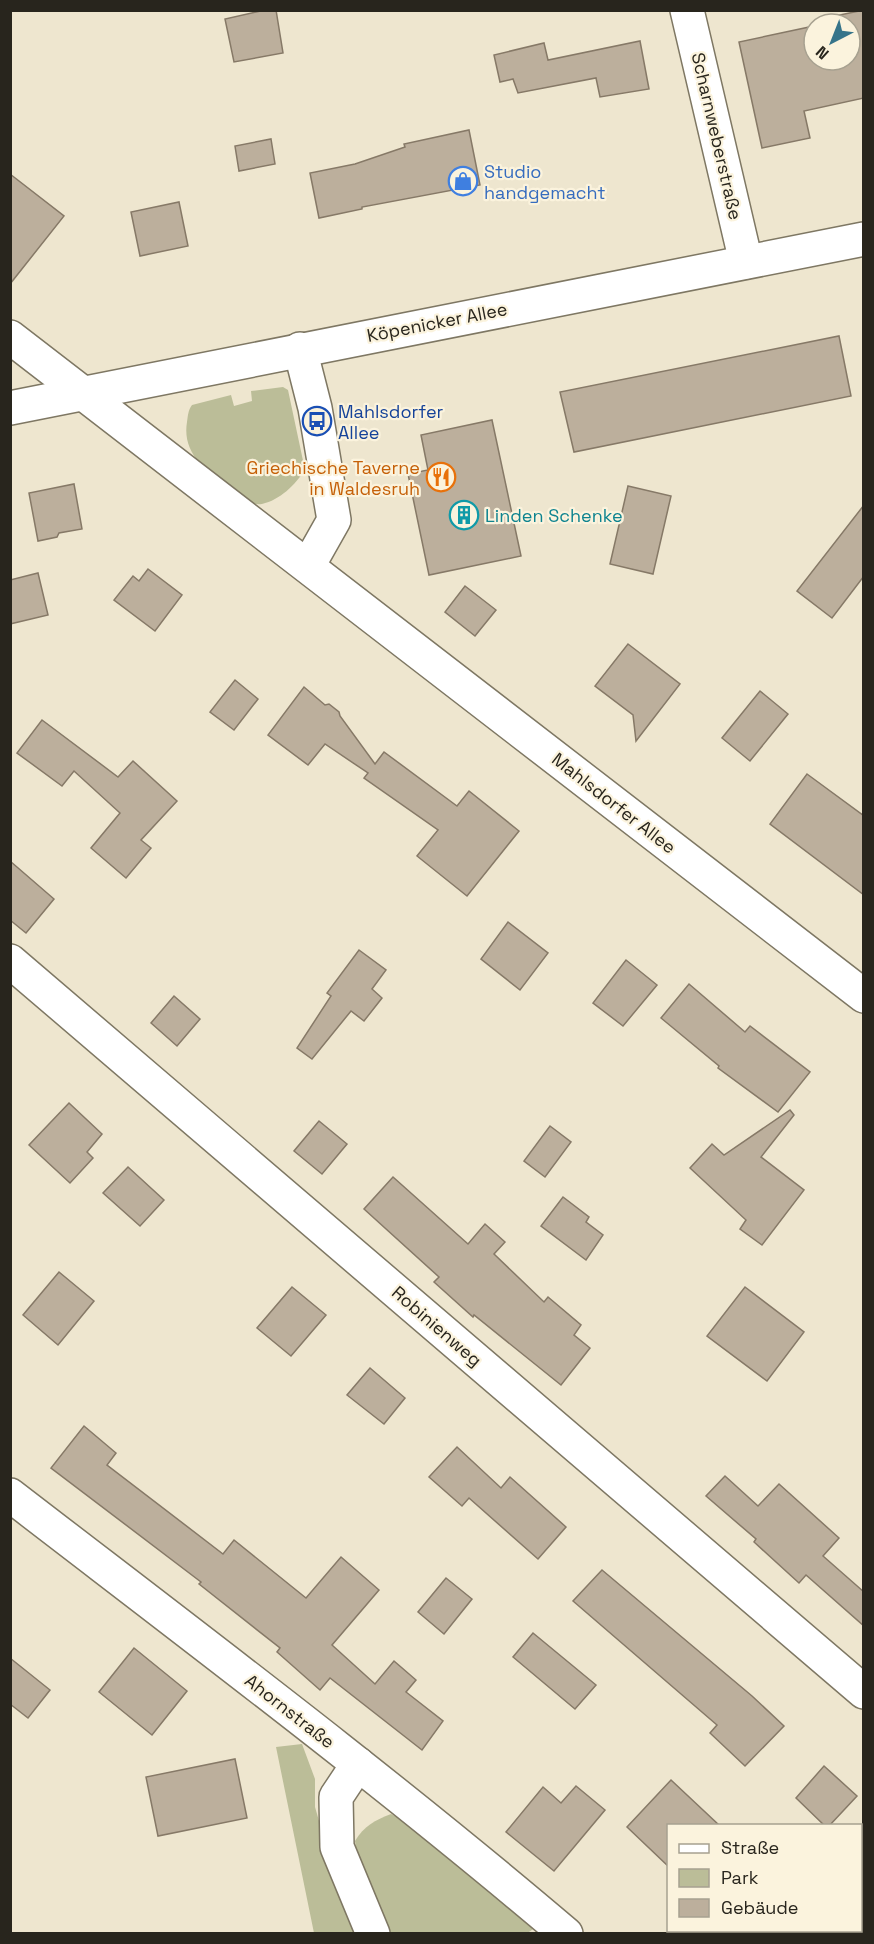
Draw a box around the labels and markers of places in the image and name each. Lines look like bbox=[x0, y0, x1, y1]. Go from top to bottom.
place label: Studio handgemacht bbox=[484, 160, 606, 204]
shop icon: Studio handgemacht bbox=[447, 165, 479, 197]
place label: Mahlsdorfer Allee bbox=[338, 400, 444, 444]
bus stop icon: Mahlsdorfer Allee bbox=[301, 405, 333, 437]
place label: Griechische Taverne in Waldesruh bbox=[247, 456, 420, 500]
restaurant icon: Griechische Taverne in Waldesruh bbox=[425, 461, 457, 493]
building icon: Linden Schenke bbox=[448, 499, 480, 531]
place label: Linden Schenke bbox=[485, 504, 623, 527]

